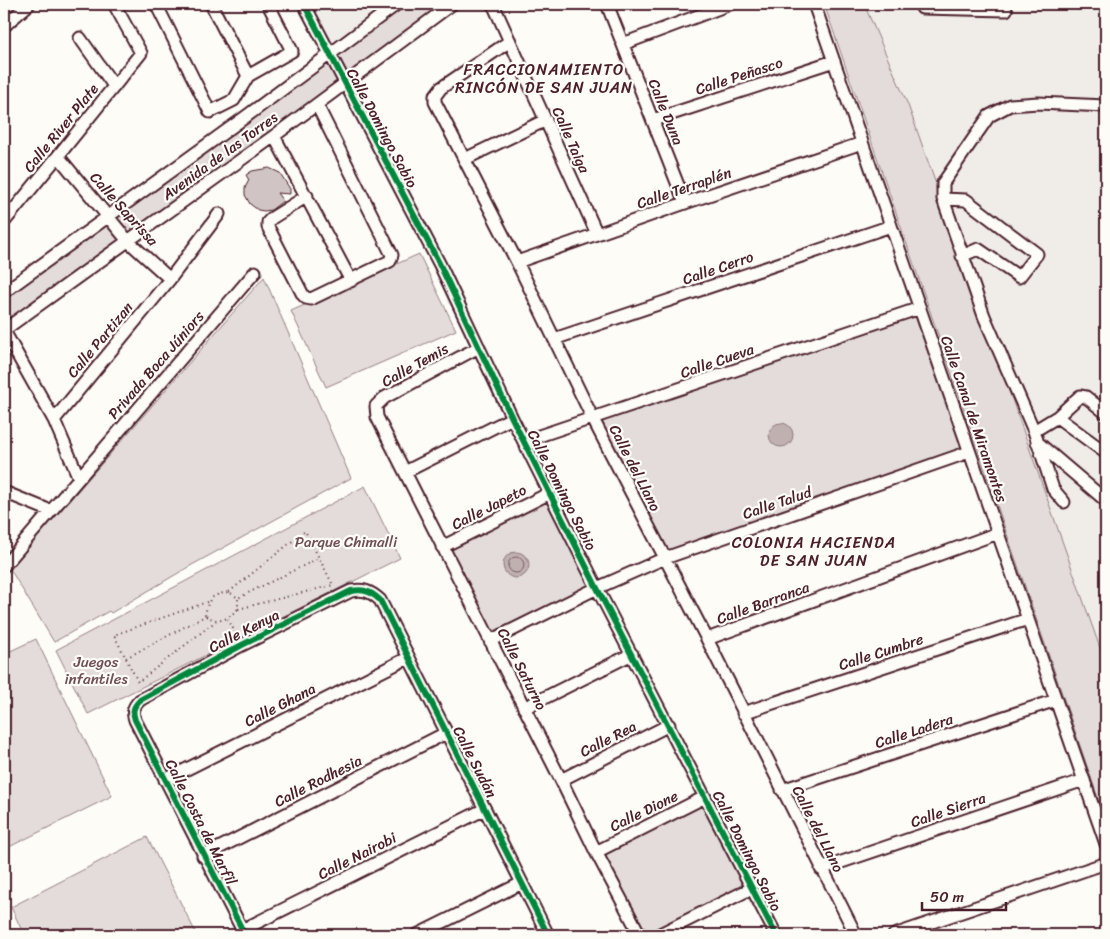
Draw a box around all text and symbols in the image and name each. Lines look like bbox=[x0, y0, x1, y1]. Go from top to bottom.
street label: Calle Peñasco bbox=[692, 50, 787, 102]
district label: FRACCIONAMIENTO RINCÓN DE SAN JUAN bbox=[455, 55, 633, 102]
street label: Calle Domingo Sabio bbox=[339, 63, 425, 193]
street label: Calle Duna bbox=[641, 75, 691, 150]
street label: Calle River Plate bbox=[17, 78, 105, 178]
street label: Calle Taiga bbox=[545, 103, 597, 178]
street label: Avenida de las Torres bbox=[156, 104, 284, 208]
street label: Calle Terraplén bbox=[633, 160, 735, 216]
street label: Calle Saprissa bbox=[83, 166, 165, 253]
street label: Calle Cerro bbox=[679, 244, 757, 292]
street label: Calle Partizan bbox=[60, 296, 140, 384]
street label: Privada Boca Júniors bbox=[101, 305, 211, 425]
street label: Calle Canal de Miramontes bbox=[933, 332, 1015, 506]
street label: Calle Temis bbox=[377, 336, 454, 394]
street label: Calle Cueva bbox=[677, 336, 758, 386]
street label: Calle del Llano bbox=[602, 420, 668, 516]
street label: Calle Domingo Sabio bbox=[520, 425, 604, 555]
street label: Calle Japeto bbox=[447, 477, 532, 537]
street label: Calle Talud bbox=[739, 479, 816, 527]
district label: COLONIA HACIENDA DE SAN JUAN bbox=[732, 528, 896, 575]
park label: Parque Chimalli bbox=[295, 529, 398, 555]
street label: Calle Barranca bbox=[713, 574, 814, 632]
street label: Calle Kenya bbox=[204, 602, 285, 660]
street label: Calle Saturno bbox=[490, 623, 554, 715]
street label: Calle Cumbre bbox=[835, 626, 927, 678]
park label: Juegos infantiles bbox=[64, 649, 128, 692]
street label: Calle Ghana bbox=[240, 676, 321, 734]
street label: Calle Ladera bbox=[872, 706, 957, 756]
street label: Calle Rea bbox=[575, 713, 641, 764]
street label: Calle Sudán bbox=[446, 721, 504, 803]
street label: Calle Rodhesia bbox=[269, 748, 367, 814]
street label: Calle Costa de Marfil bbox=[158, 754, 244, 890]
street label: Calle del Llano bbox=[785, 781, 851, 877]
street label: Calle Dione bbox=[605, 783, 683, 839]
street label: Calle Sierra bbox=[907, 785, 990, 835]
street label: Calle Domingo Sabio bbox=[705, 786, 789, 916]
street label: Calle Nairobi bbox=[313, 825, 402, 887]
scale bar bbox=[922, 879, 1006, 911]
text: 50 m bbox=[930, 884, 965, 910]

